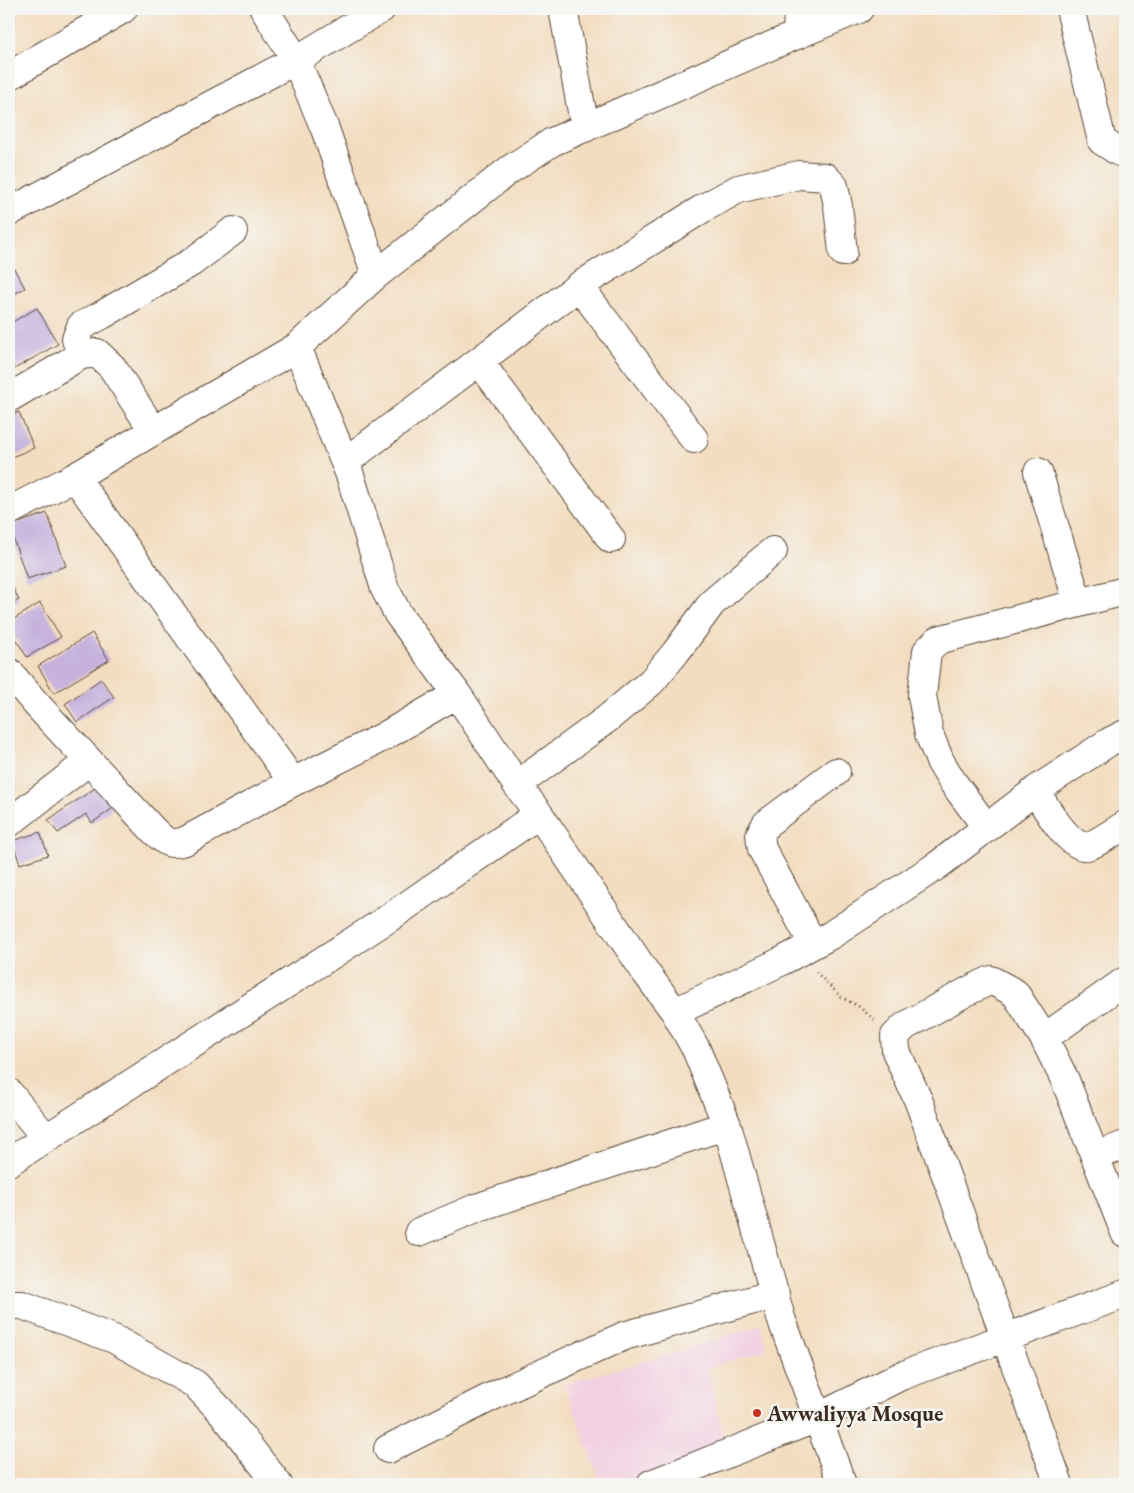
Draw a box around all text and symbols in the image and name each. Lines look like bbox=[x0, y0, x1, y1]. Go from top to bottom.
place label: Awwaliyya Mosque bbox=[766, 1399, 943, 1428]
marker: Awwaliyya Mosque bbox=[751, 1407, 763, 1419]

